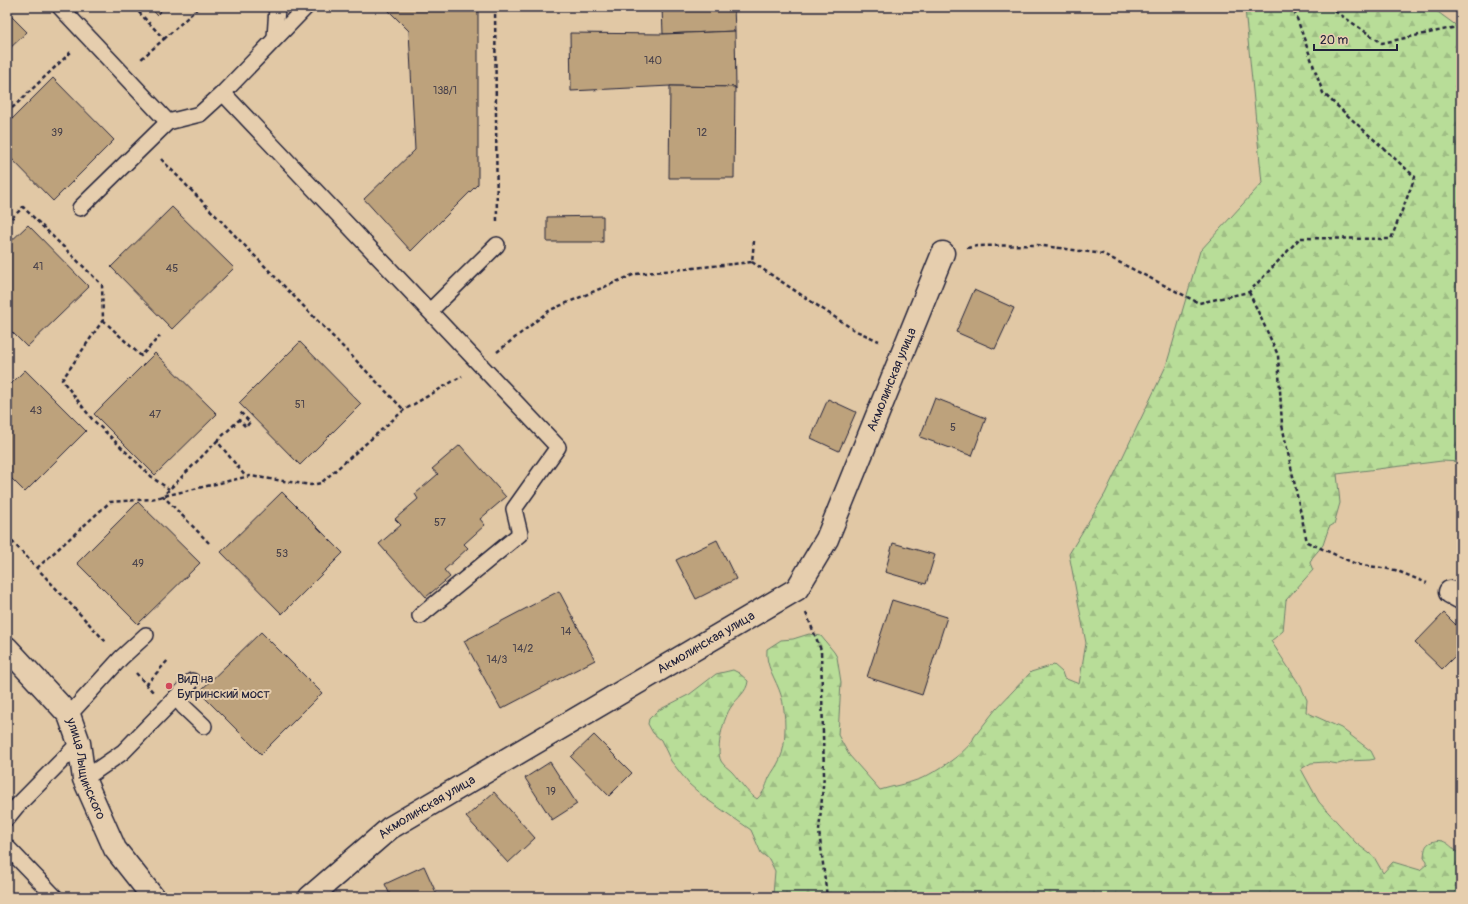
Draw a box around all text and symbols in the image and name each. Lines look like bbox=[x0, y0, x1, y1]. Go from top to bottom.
scale bar bbox=[1314, 26, 1397, 52]
text: 20 m bbox=[1320, 33, 1349, 48]
house number: 140 bbox=[644, 54, 662, 67]
house number: 138/1 bbox=[433, 84, 457, 97]
house number: 39 bbox=[51, 126, 63, 139]
house number: 12 bbox=[697, 126, 707, 139]
house number: 41 bbox=[33, 260, 43, 273]
house number: 45 bbox=[166, 262, 178, 275]
street label: Акмолинская улица bbox=[863, 325, 920, 434]
house number: 51 bbox=[295, 398, 305, 411]
house number: 43 bbox=[30, 404, 42, 417]
house number: 47 bbox=[149, 408, 161, 421]
house number: 5 bbox=[950, 421, 956, 434]
house number: 57 bbox=[434, 516, 446, 529]
house number: 53 bbox=[276, 547, 288, 560]
house number: 49 bbox=[132, 557, 144, 570]
street label: Акмолинская улица bbox=[654, 608, 758, 677]
house number: 14 bbox=[561, 625, 572, 638]
house number: 14/2 bbox=[513, 642, 533, 655]
house number: 14/3 bbox=[487, 653, 507, 666]
place label: Вид на Бугринский мост bbox=[177, 671, 270, 702]
marker: Вид на Бугринский мост bbox=[164, 681, 174, 691]
street label: улица Лыщинского bbox=[62, 715, 109, 822]
street label: Акмолинская улица bbox=[375, 772, 478, 843]
house number: 19 bbox=[546, 785, 556, 798]

